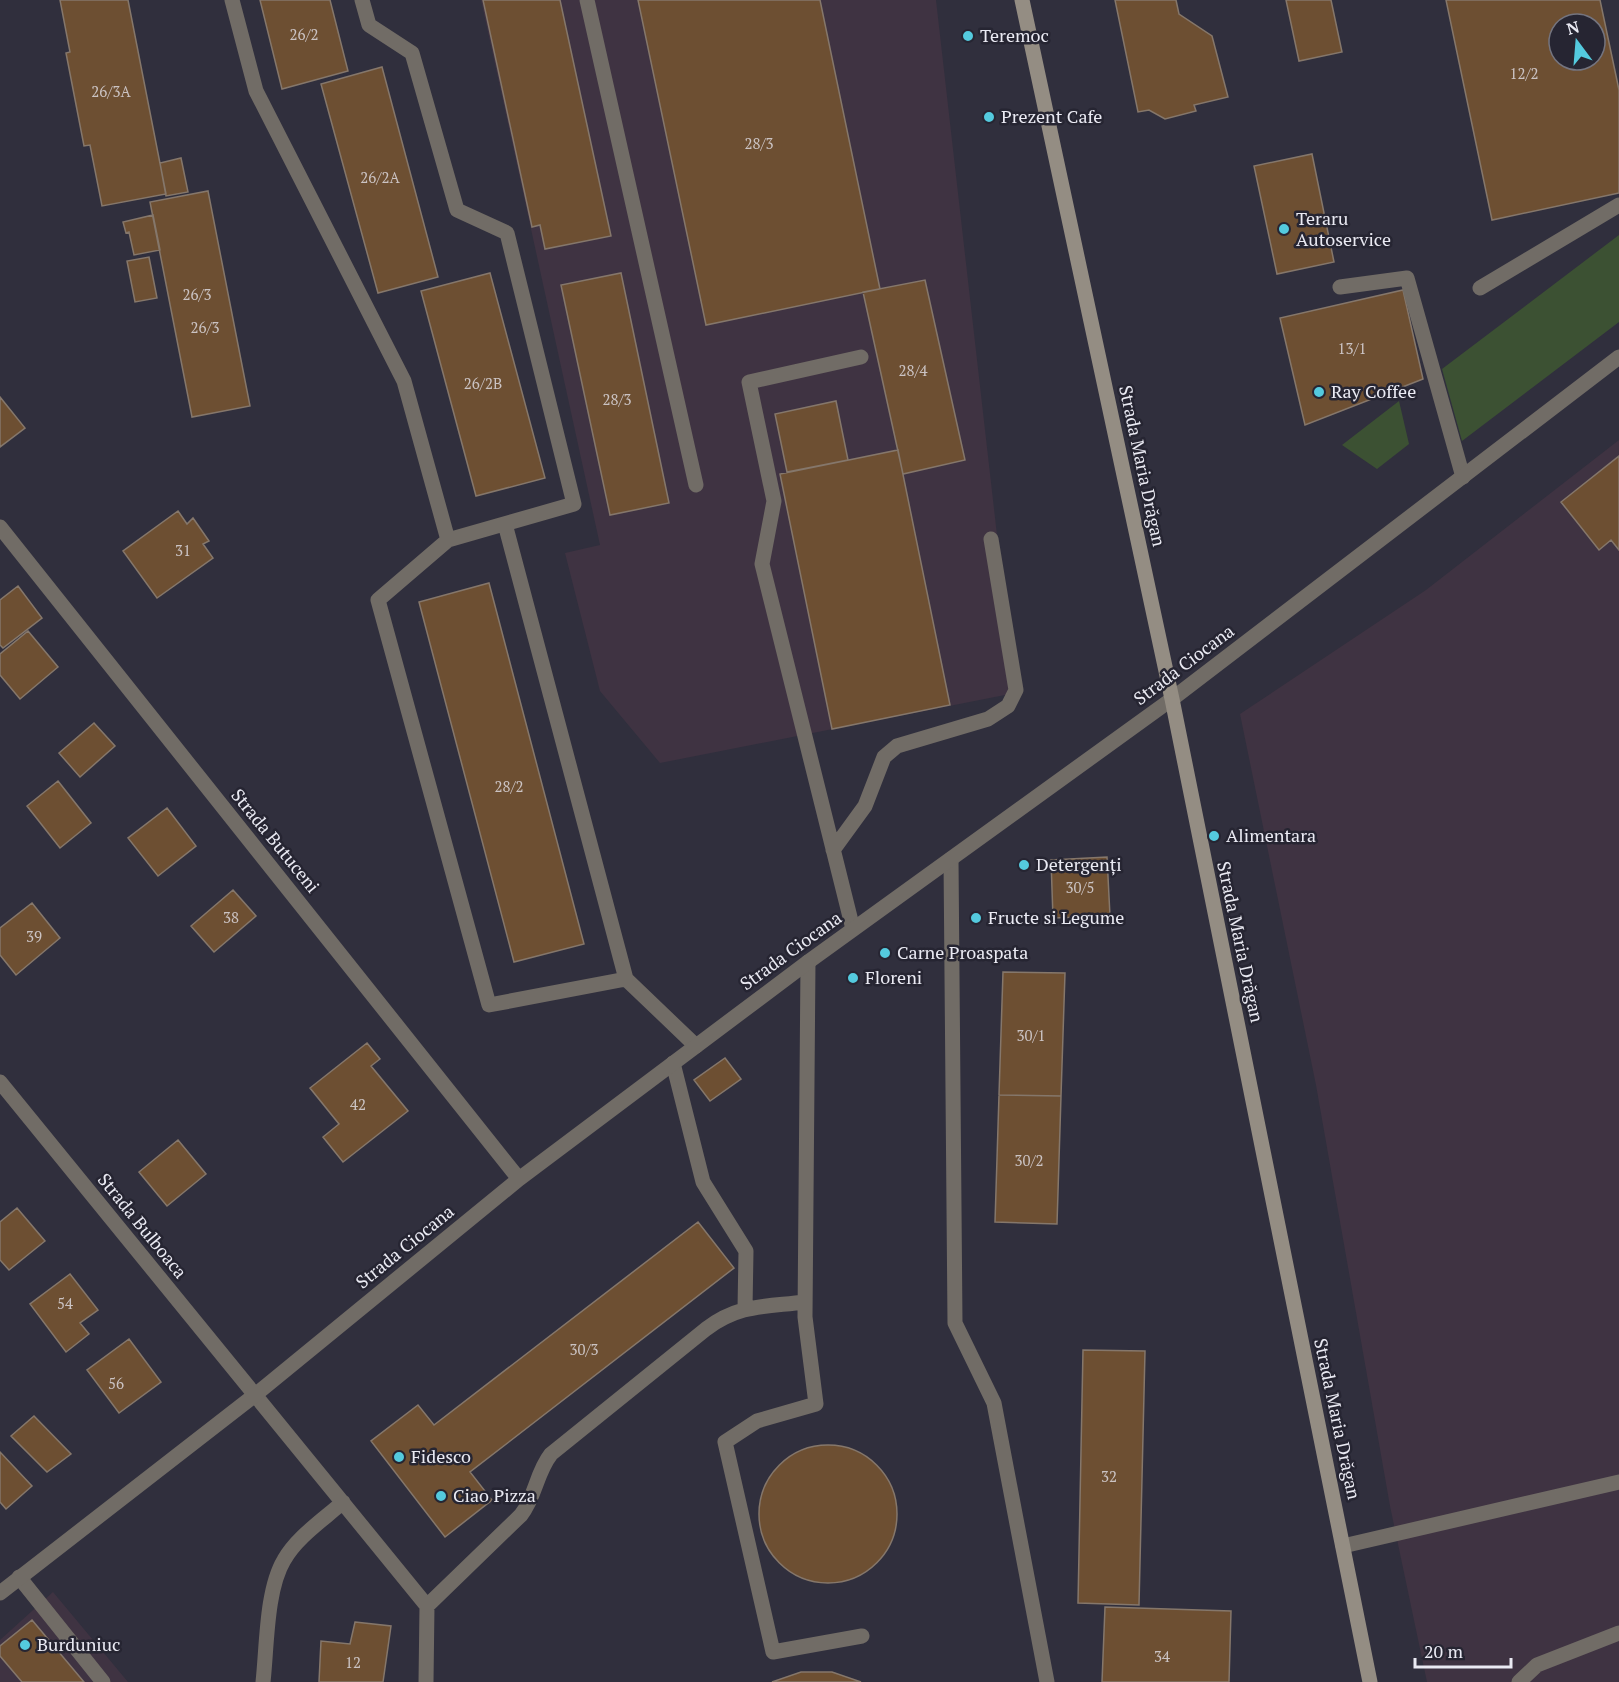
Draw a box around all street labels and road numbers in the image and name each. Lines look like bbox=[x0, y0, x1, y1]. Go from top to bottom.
street label: Strada Maria Drăgan bbox=[1114, 383, 1172, 549]
street label: Strada Ciocana bbox=[1128, 619, 1239, 710]
street label: Strada Butuceni bbox=[226, 783, 325, 897]
street label: Strada Maria Drăgan bbox=[1212, 859, 1270, 1025]
street label: Strada Ciocana bbox=[735, 905, 846, 995]
street label: Strada Bulboaca bbox=[93, 1168, 193, 1283]
street label: Strada Ciocana bbox=[350, 1199, 459, 1293]
street label: Strada Maria Drăgan bbox=[1309, 1336, 1367, 1502]

